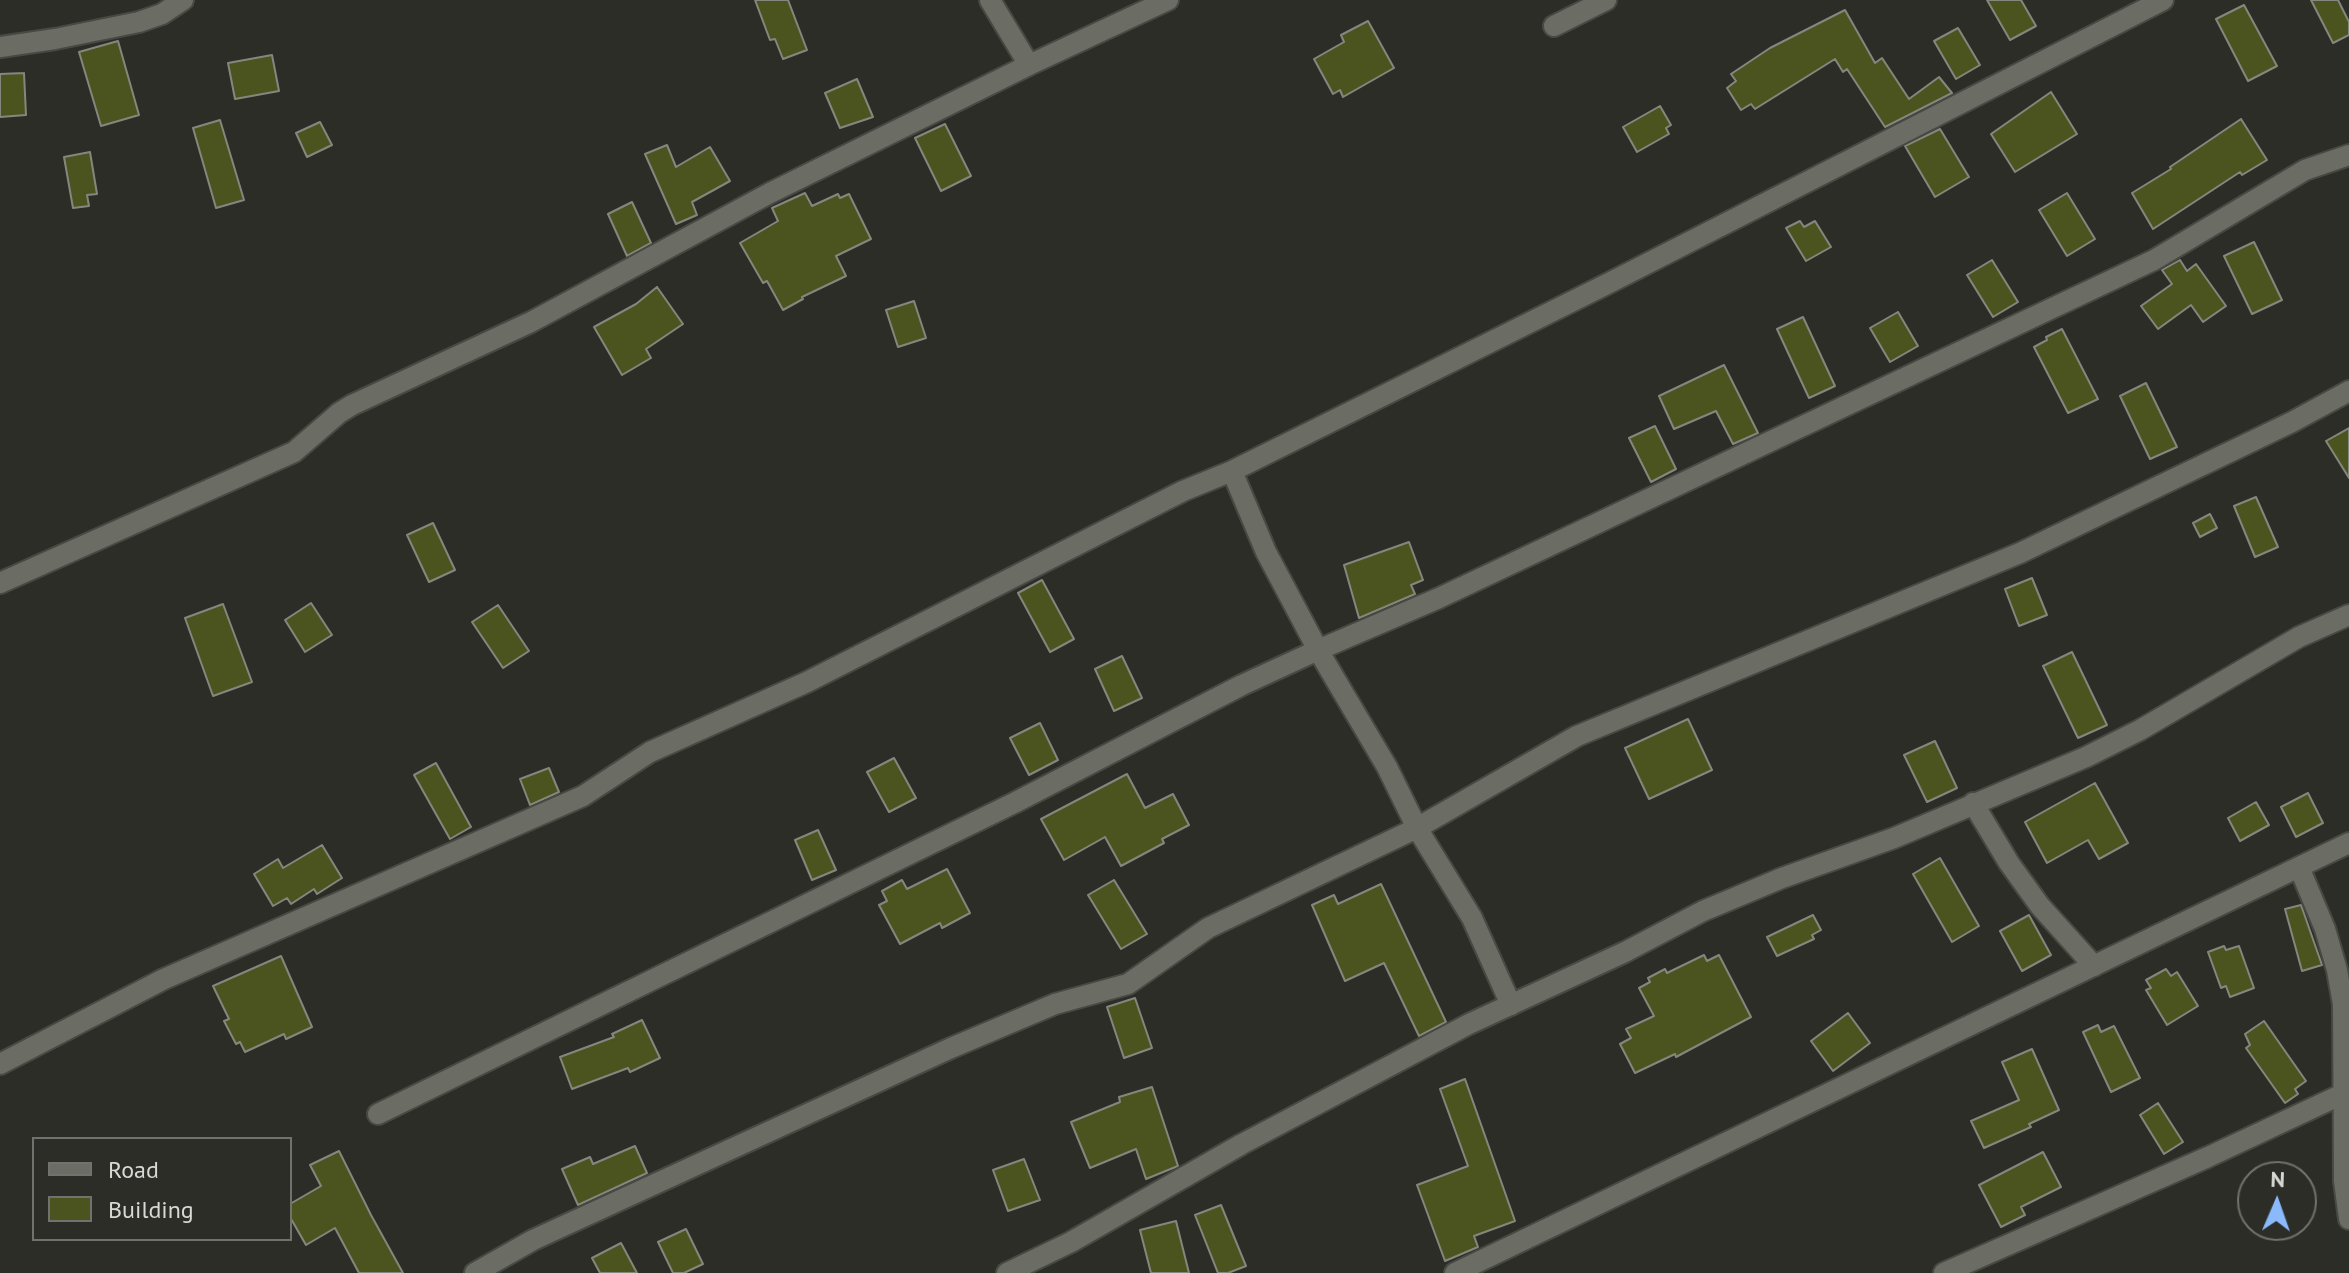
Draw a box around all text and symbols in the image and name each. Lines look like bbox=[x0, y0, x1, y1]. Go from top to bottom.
legend bbox=[32, 1137, 292, 1241]
text: Road bbox=[108, 1154, 159, 1185]
north arrow bbox=[2237, 1161, 2317, 1241]
text: N bbox=[2270, 1165, 2285, 1193]
text: Building bbox=[108, 1194, 194, 1225]

